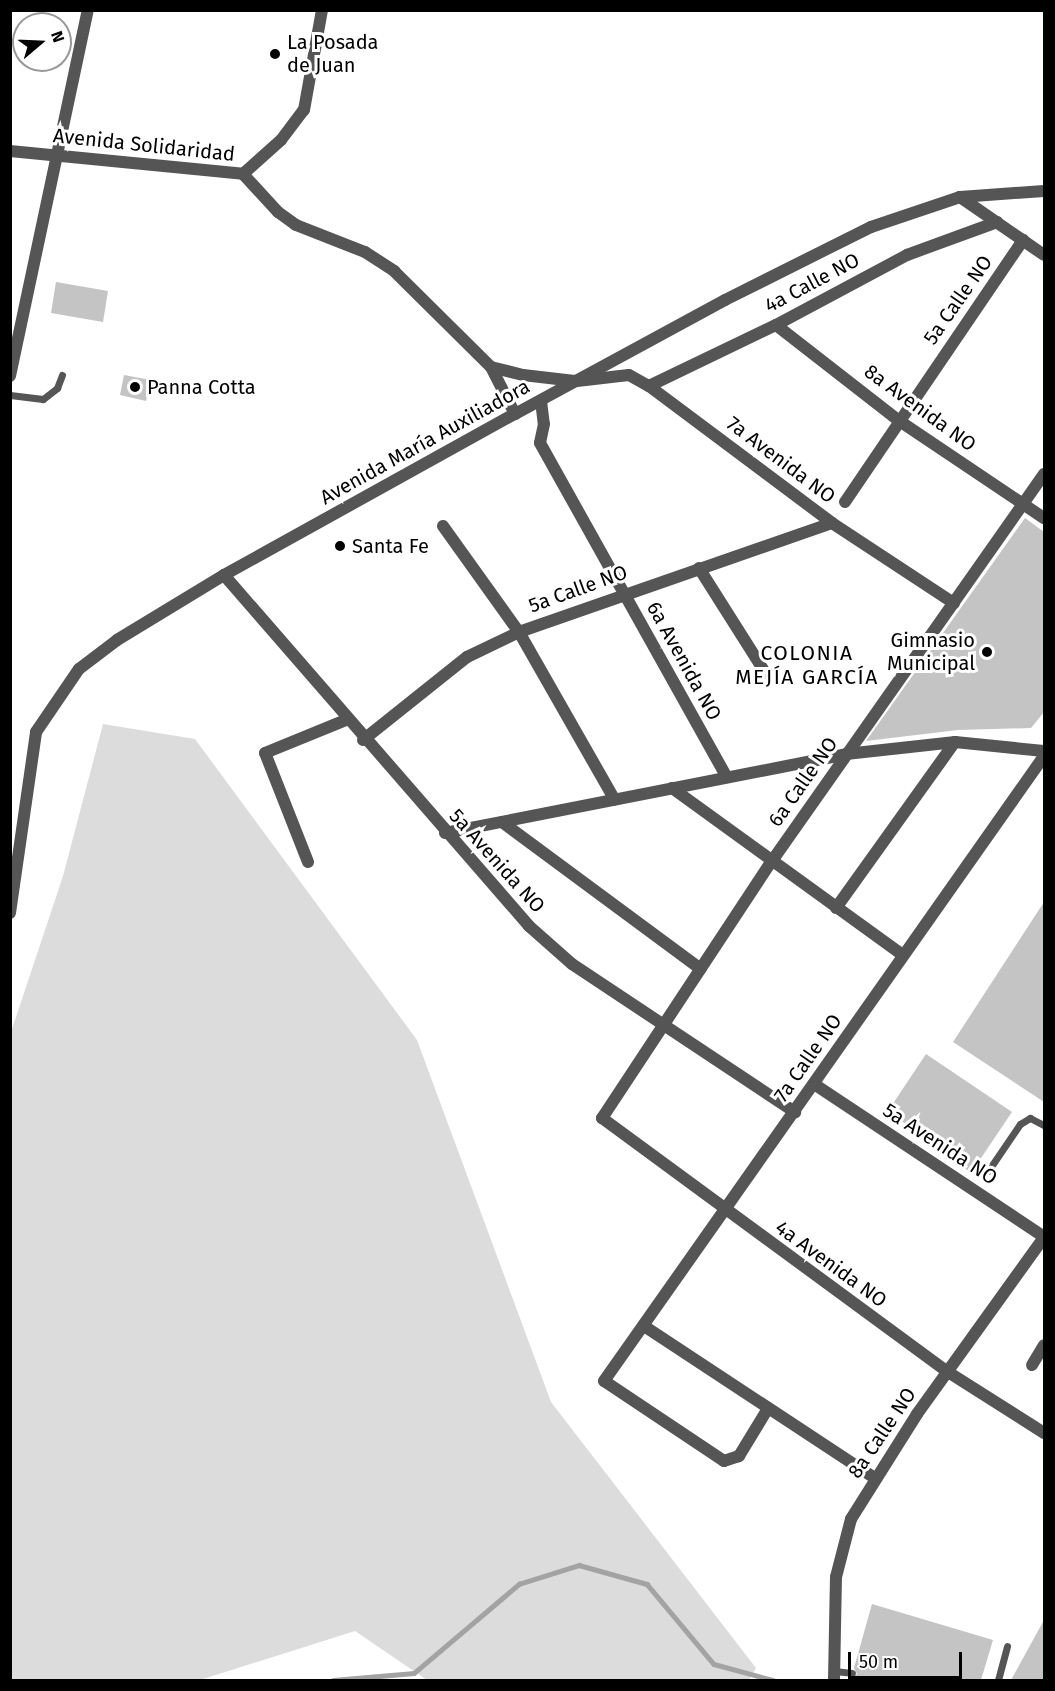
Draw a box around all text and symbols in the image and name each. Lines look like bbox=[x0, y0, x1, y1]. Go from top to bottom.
north arrow bbox=[12, 12, 72, 72]
text: N bbox=[47, 29, 68, 45]
place label: La Posada de Juan bbox=[287, 30, 378, 77]
marker: La Posada de Juan bbox=[268, 47, 282, 61]
street label: Avenida Solidaridad bbox=[52, 124, 236, 166]
street label: 4a Calle NO bbox=[761, 248, 863, 318]
street label: 5a Calle NO bbox=[919, 251, 997, 349]
street label: 8a Avenida NO bbox=[859, 359, 981, 457]
street label: Avenida María Auxiliadora bbox=[316, 374, 534, 510]
place label: Panna Cotta bbox=[147, 375, 256, 399]
marker: Panna Cotta bbox=[128, 380, 142, 394]
street label: 7a Avenida NO bbox=[722, 411, 840, 509]
place label: Santa Fe bbox=[352, 534, 429, 558]
marker: Santa Fe bbox=[333, 539, 347, 553]
street label: 5a Calle NO bbox=[525, 560, 631, 618]
street label: 6a Avenida NO bbox=[642, 597, 726, 725]
place label: Gimnasio Municipal bbox=[887, 628, 975, 675]
district label: COLONIA MEJÍA GARCÍA bbox=[735, 640, 879, 690]
marker: Gimnasio Municipal bbox=[980, 645, 994, 659]
street label: 6a Calle NO bbox=[763, 733, 843, 831]
street label: 5a Avenida NO bbox=[444, 804, 550, 918]
street label: 7a Calle NO bbox=[769, 1010, 847, 1106]
street label: 5a Avenida NO bbox=[878, 1098, 1002, 1190]
street label: 4a Avenida NO bbox=[771, 1216, 891, 1312]
street label: 8a Calle NO bbox=[843, 1383, 921, 1483]
scale bar bbox=[851, 1640, 965, 1678]
text: 50 m bbox=[859, 1651, 898, 1673]

